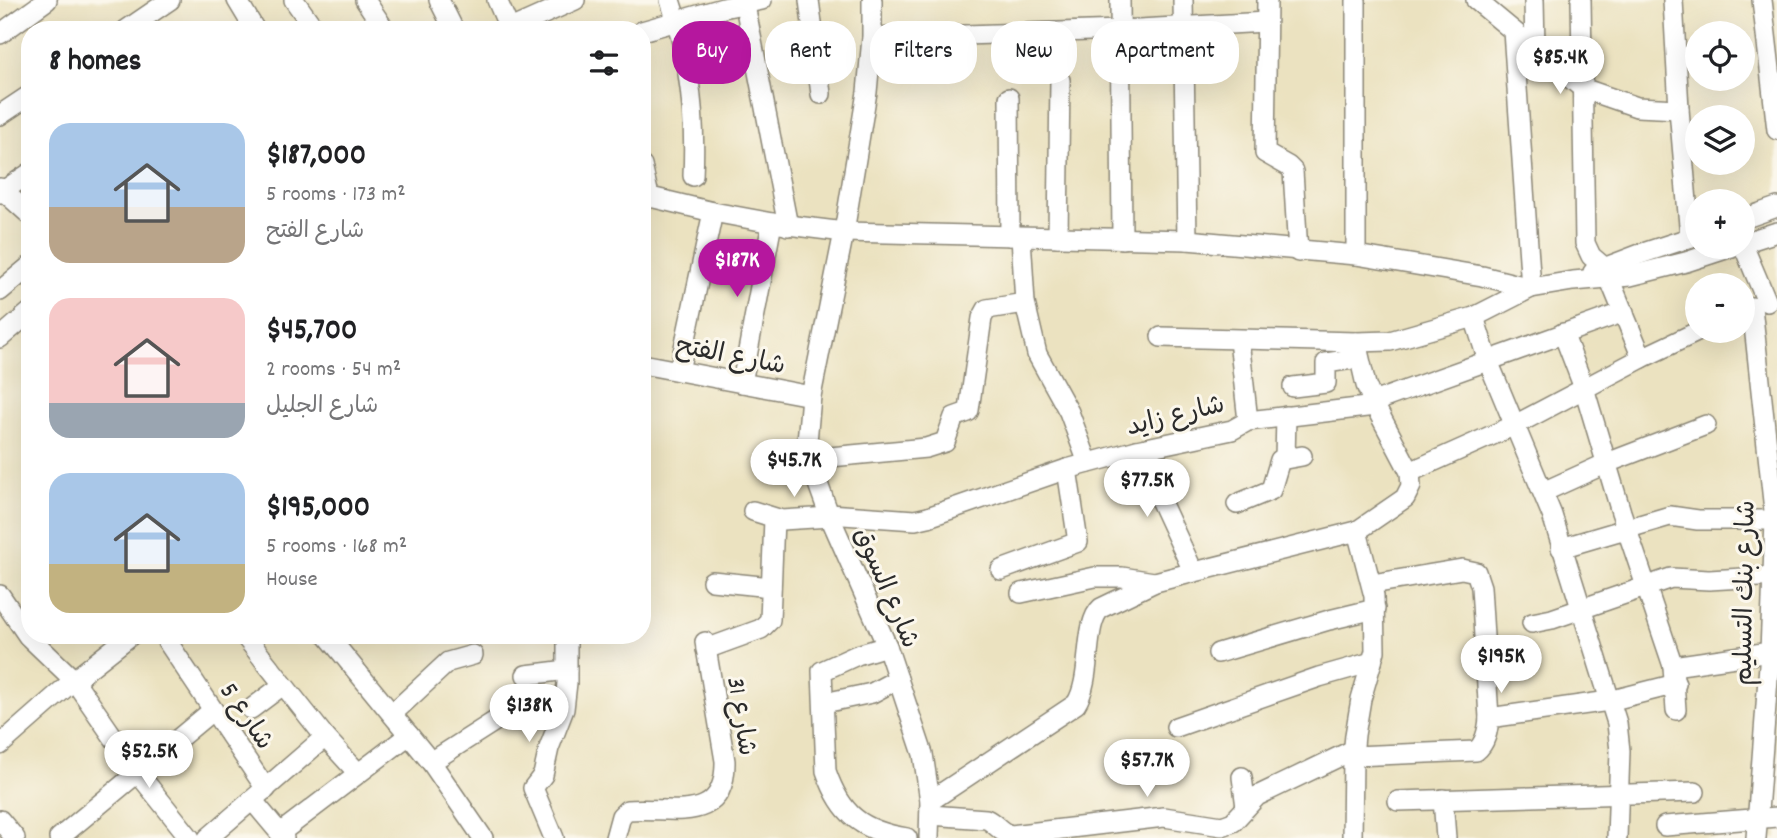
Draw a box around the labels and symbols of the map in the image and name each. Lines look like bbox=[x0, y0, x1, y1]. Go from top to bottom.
pin: $85.4K bbox=[1503, 36, 1617, 96]
pin: $187K bbox=[688, 240, 786, 299]
street label: شارع الفتح bbox=[672, 329, 788, 386]
street label: شارع زايد bbox=[1123, 387, 1229, 447]
pin: $45.7K bbox=[737, 440, 851, 499]
pin: $77.5K bbox=[1090, 460, 1204, 519]
street label: شارع بنك التسليم bbox=[1726, 500, 1767, 686]
street label: شارع السوق bbox=[843, 522, 927, 655]
pin: $195K bbox=[1452, 636, 1550, 695]
street label: شارع 31 bbox=[715, 674, 764, 759]
street label: شارع 5 bbox=[209, 676, 281, 758]
pin: $138K bbox=[480, 684, 578, 744]
pin: $52.5K bbox=[92, 730, 206, 790]
pin: $57.7K bbox=[1090, 740, 1204, 799]

